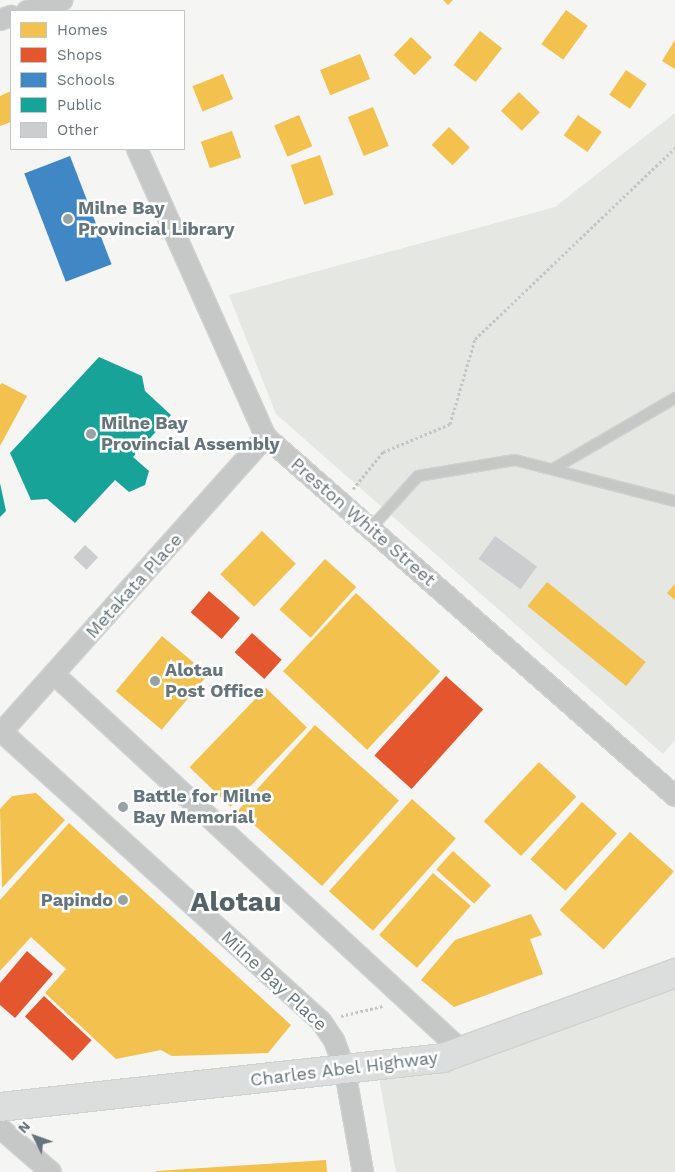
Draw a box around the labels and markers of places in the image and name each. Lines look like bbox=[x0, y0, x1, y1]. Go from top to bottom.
place label: Milne Bay Provincial Library bbox=[78, 198, 235, 240]
marker: Milne Bay Provincial Library bbox=[62, 213, 74, 225]
place label: Milne Bay Provincial Assembly bbox=[101, 413, 280, 456]
marker: Milne Bay Provincial Assembly bbox=[85, 428, 97, 440]
place label: Alotau Post Office bbox=[165, 660, 264, 702]
marker: Alotau Post Office bbox=[149, 675, 161, 687]
place label: Battle for Milne Bay Memorial bbox=[133, 786, 272, 829]
marker: Battle for Milne Bay Memorial bbox=[117, 801, 129, 813]
place label: Papindo bbox=[41, 889, 113, 911]
marker: Papindo bbox=[117, 894, 129, 906]

